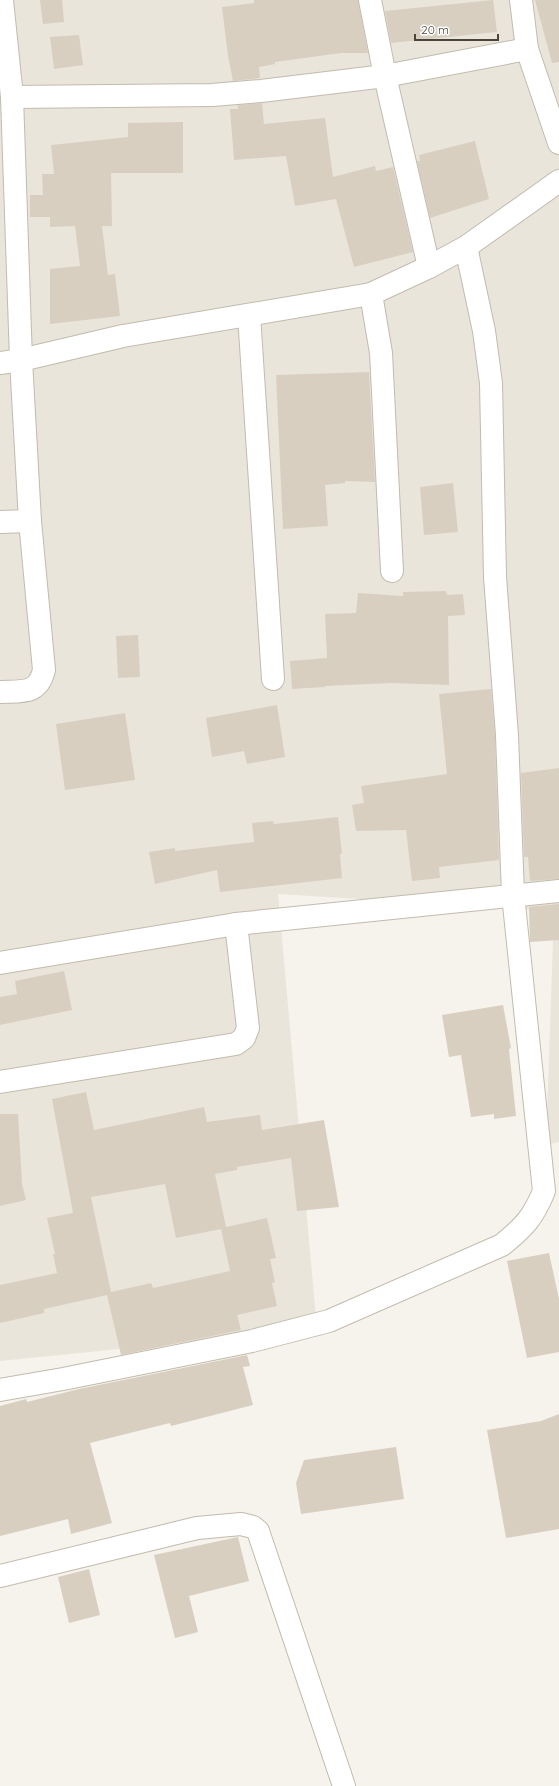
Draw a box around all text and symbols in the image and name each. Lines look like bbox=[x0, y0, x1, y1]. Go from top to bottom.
scale bar bbox=[415, 16, 498, 42]
text: 20 m bbox=[421, 22, 449, 37]

